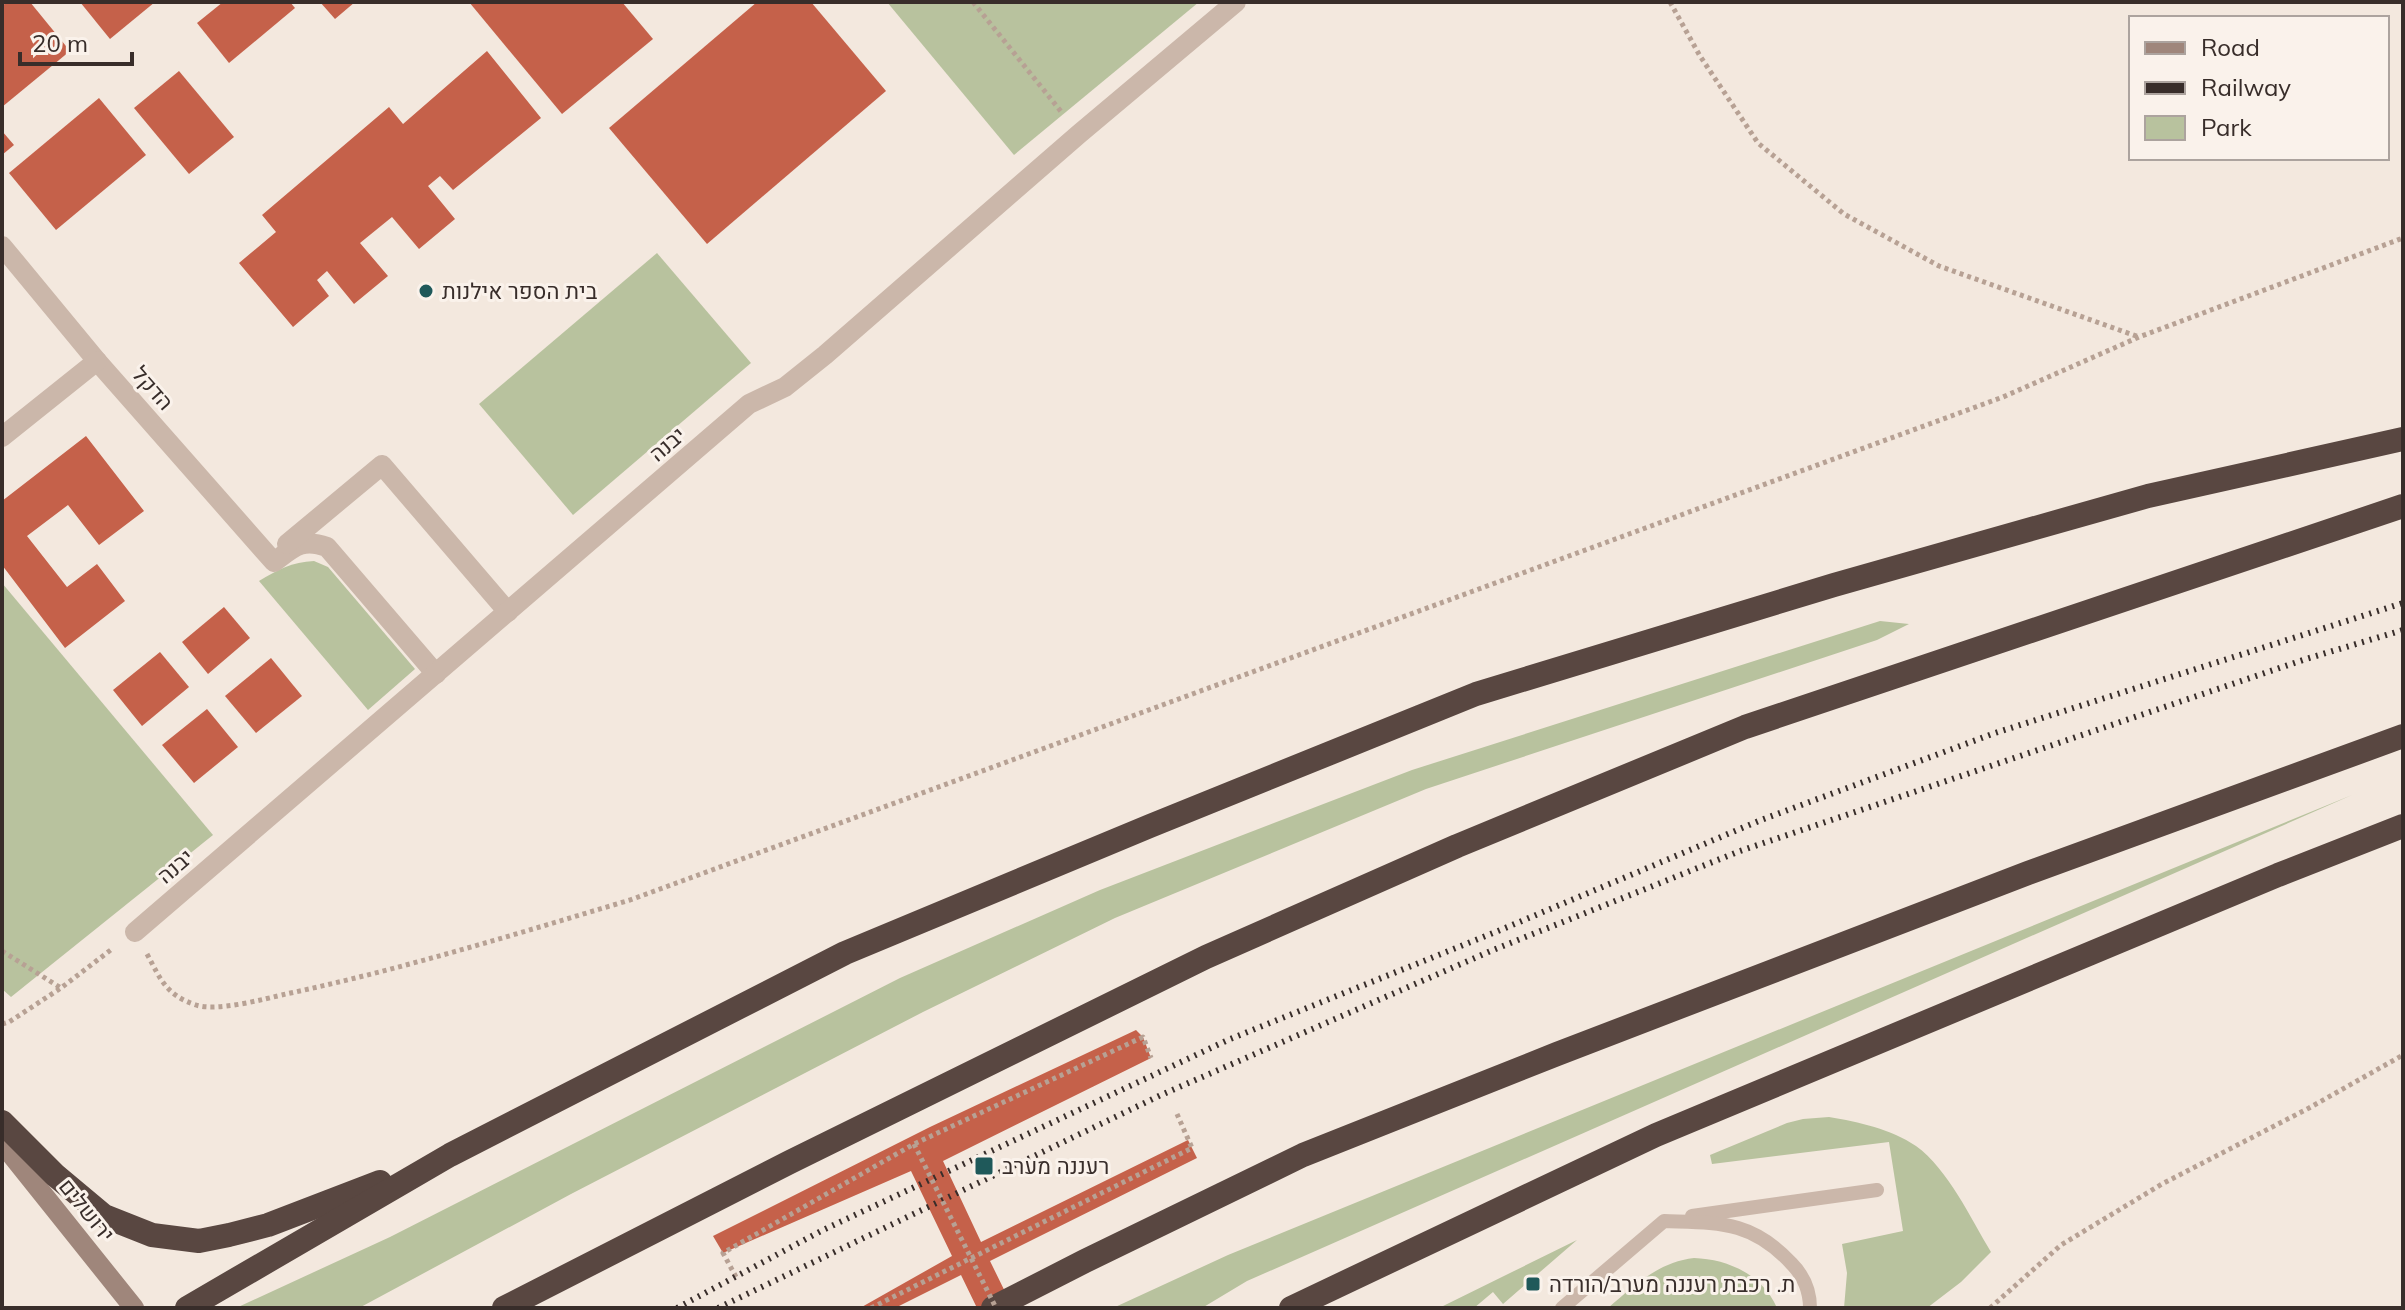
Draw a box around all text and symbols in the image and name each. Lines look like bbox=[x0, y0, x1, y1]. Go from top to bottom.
scale bar bbox=[20, 16, 132, 66]
legend bbox=[2129, 16, 2389, 160]
text: 20 m bbox=[32, 28, 88, 58]
text: Road bbox=[2201, 32, 2260, 62]
text: Railway bbox=[2201, 72, 2291, 102]
text: Park bbox=[2201, 112, 2252, 142]
place label: בית הספר אילנות bbox=[442, 277, 598, 305]
marker: בית הספר אילנות bbox=[417, 282, 435, 300]
street label: הדקל bbox=[126, 360, 180, 416]
street label: יבנה bbox=[643, 421, 691, 467]
street label: יבנה bbox=[151, 843, 199, 889]
place label: רעננה מערב bbox=[1002, 1152, 1109, 1180]
marker: רעננה מערב bbox=[973, 1155, 995, 1177]
street label: ירושלים bbox=[53, 1173, 121, 1247]
place label: ת. רכבת רעננה מערב/הורדה bbox=[1549, 1270, 1795, 1298]
marker: ת. רכבת רעננה מערב/הורדה bbox=[1524, 1275, 1542, 1293]

